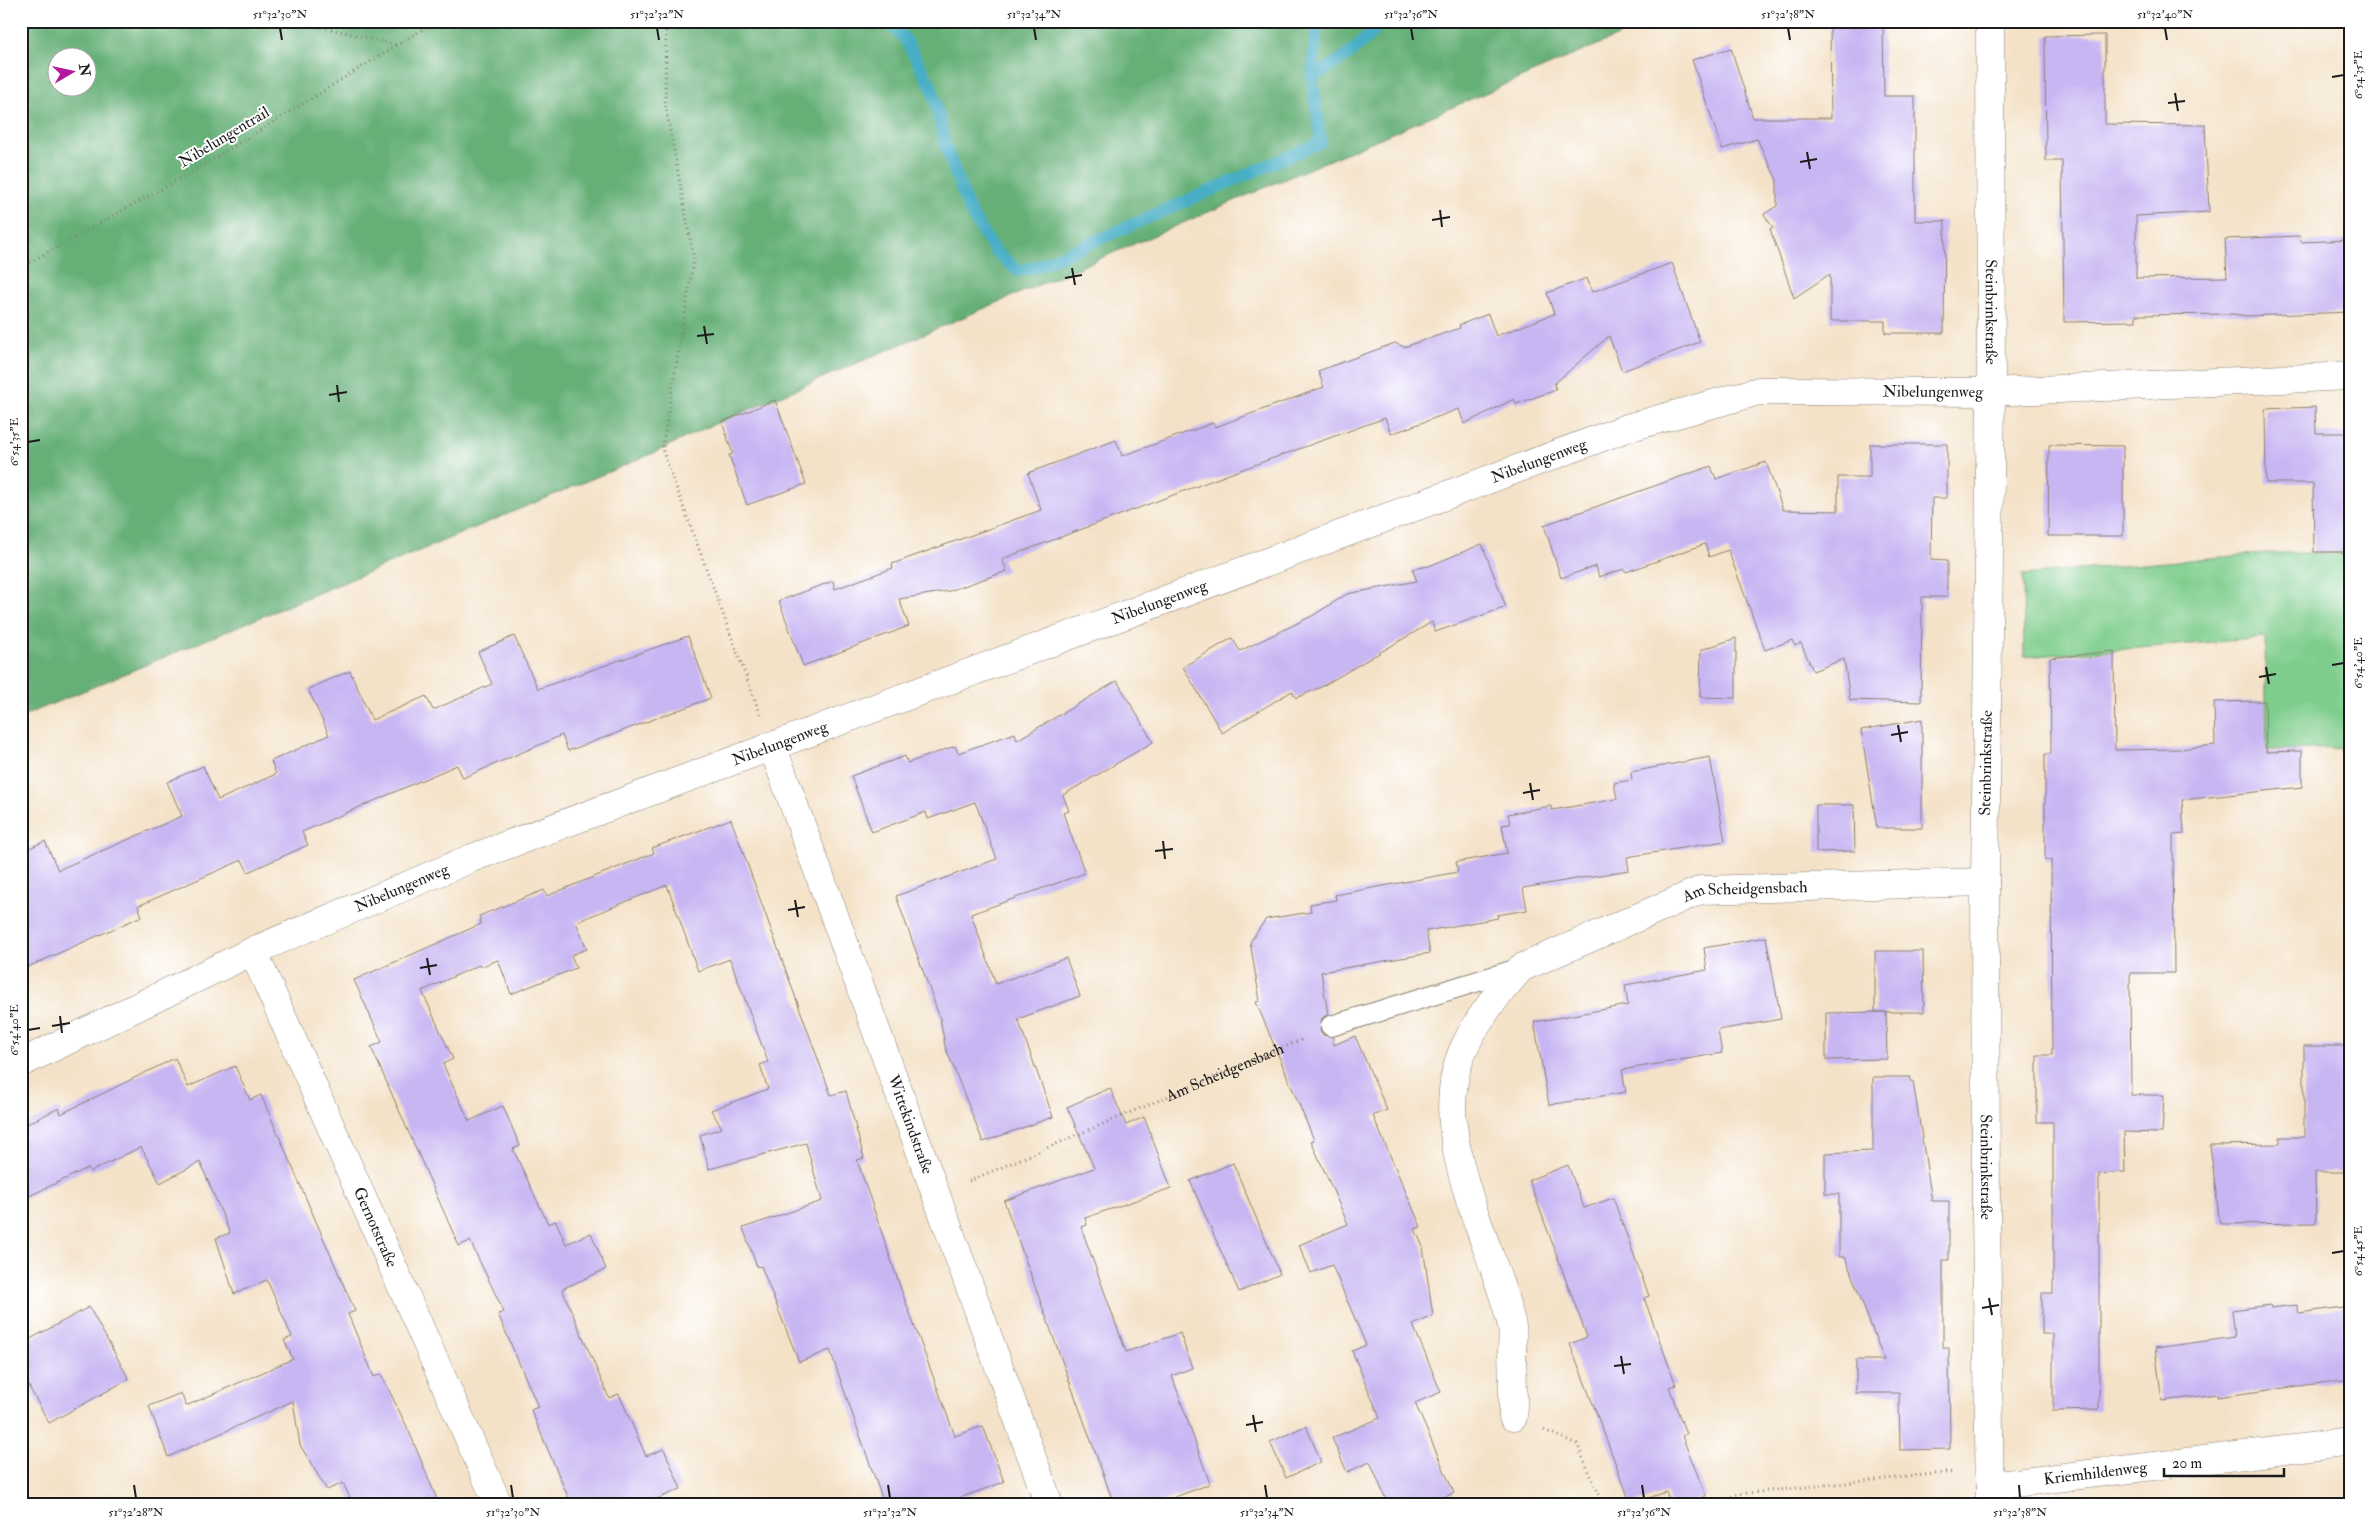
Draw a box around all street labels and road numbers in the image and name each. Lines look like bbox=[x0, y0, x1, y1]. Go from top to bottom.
street label: Nibelungentrail bbox=[175, 102, 273, 172]
street label: Steinbrinkstraße bbox=[1981, 259, 2001, 365]
street label: Nibelungenweg bbox=[1883, 382, 1984, 402]
street label: Nibelungenweg bbox=[1488, 433, 1591, 488]
street label: Nibelungenweg bbox=[1109, 575, 1211, 629]
street label: Steinbrinkstraße bbox=[1975, 710, 1997, 816]
street label: Nibelungenweg bbox=[729, 716, 831, 770]
street label: Nibelungenweg bbox=[351, 859, 453, 917]
street label: Am Scheidgensbach bbox=[1678, 877, 1808, 907]
street label: Am Scheidgensbach bbox=[1162, 1038, 1287, 1106]
street label: Wittekindstraße bbox=[883, 1071, 938, 1177]
street label: Steinbrinkstraße bbox=[1976, 1114, 1996, 1220]
street label: Gernotstraße bbox=[349, 1184, 402, 1271]
street label: Kriemhildenweg bbox=[2042, 1457, 2149, 1489]

